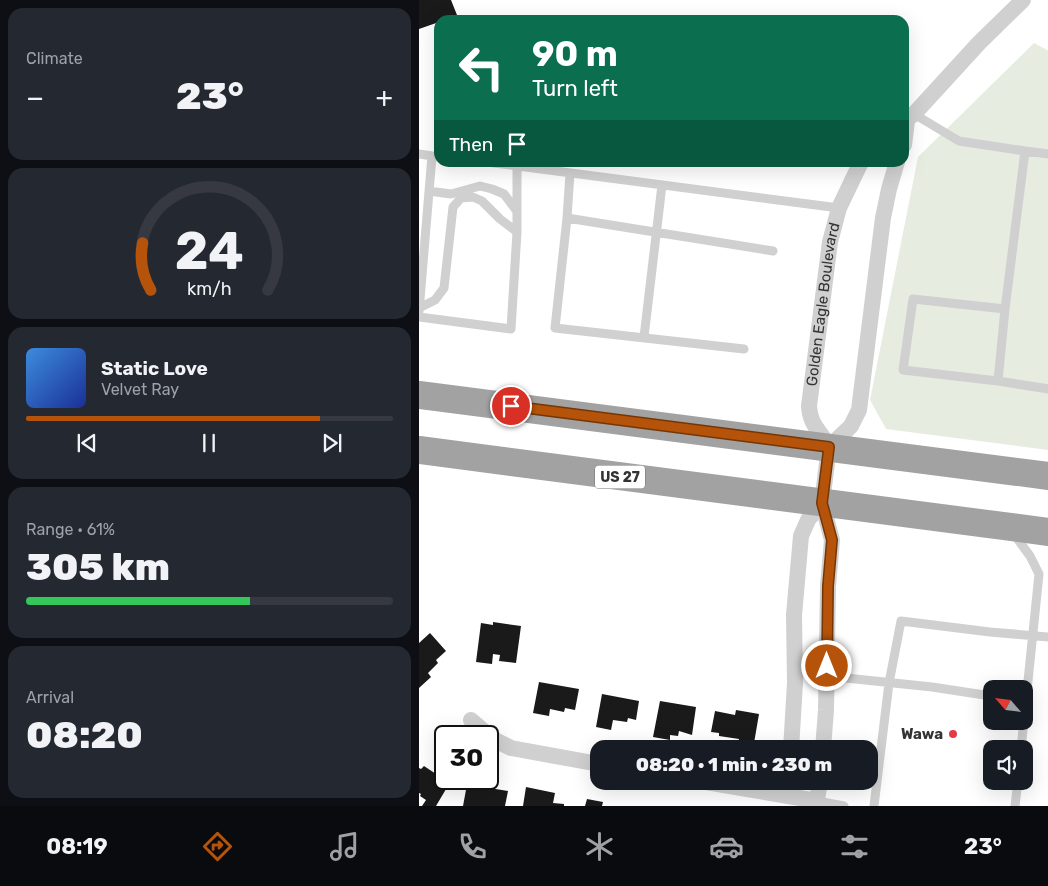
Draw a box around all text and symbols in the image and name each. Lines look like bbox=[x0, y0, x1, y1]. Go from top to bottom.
text: 90 m bbox=[532, 33, 618, 75]
icon: left bbox=[449, 35, 514, 100]
text: Climate bbox=[26, 49, 83, 68]
text: 23° bbox=[176, 73, 244, 119]
text: Turn left bbox=[532, 75, 618, 102]
text: − bbox=[26, 81, 44, 114]
text: + bbox=[376, 81, 393, 114]
icon: arrive bbox=[503, 130, 531, 158]
text: Then bbox=[449, 133, 493, 156]
text: 24 bbox=[175, 220, 244, 282]
street label: Golden Eagle Boulevard bbox=[803, 221, 844, 387]
text: km/h bbox=[187, 278, 232, 299]
text: Static Love bbox=[101, 357, 208, 380]
text: Velvet Ray bbox=[101, 380, 179, 399]
pin bbox=[490, 385, 532, 427]
icon: arrive bbox=[497, 392, 525, 420]
icon: previous bbox=[73, 429, 101, 457]
icon: pause bbox=[195, 429, 223, 457]
icon: next bbox=[318, 429, 346, 457]
road number: US 27 bbox=[595, 466, 645, 488]
text: Range · 61% bbox=[26, 520, 115, 539]
text: 305 km bbox=[26, 544, 170, 590]
position arrow bbox=[800, 639, 852, 691]
north arrow bbox=[983, 680, 1033, 730]
map controls bbox=[983, 680, 1033, 790]
text: Arrival bbox=[26, 688, 74, 707]
text: 08:20 bbox=[26, 712, 143, 758]
speed limit sign: 30 bbox=[434, 725, 499, 790]
place label: Wawa bbox=[901, 725, 943, 743]
marker: Wawa bbox=[947, 728, 959, 740]
button: sound bbox=[983, 740, 1033, 790]
text: 08:20 · 1 min · 230 m bbox=[636, 753, 832, 776]
icon: directions bbox=[200, 829, 235, 864]
icon: music bbox=[327, 829, 362, 864]
icon: phone bbox=[455, 829, 490, 864]
icon: climate bbox=[582, 829, 617, 864]
icon: car bbox=[709, 829, 744, 864]
icon: filters bbox=[837, 829, 872, 864]
text: 08:19 bbox=[46, 833, 108, 860]
text: 23° bbox=[964, 833, 1002, 860]

